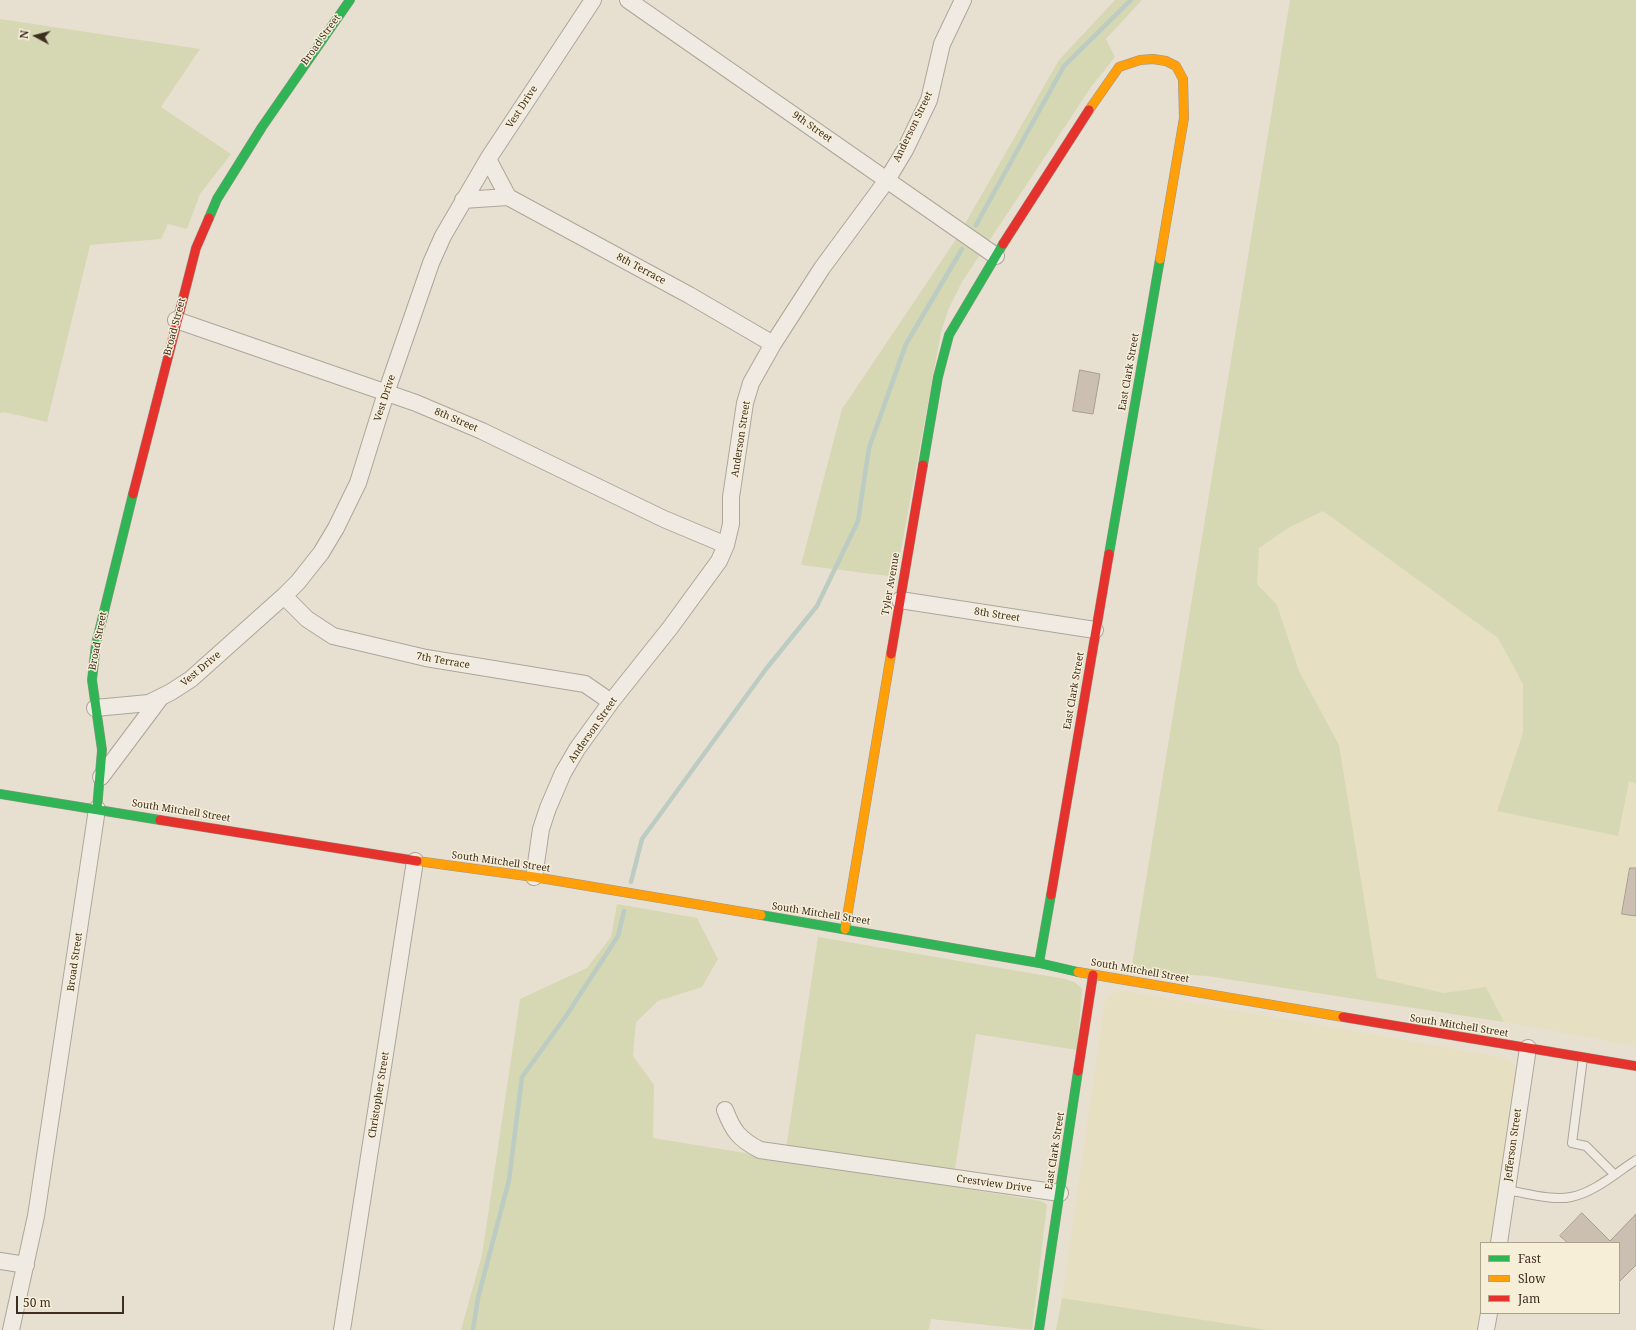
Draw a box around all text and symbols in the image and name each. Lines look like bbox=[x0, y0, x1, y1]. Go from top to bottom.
street label: Broad Street bbox=[299, 12, 343, 68]
north arrow bbox=[16, 16, 56, 56]
text: N bbox=[16, 29, 32, 40]
street label: Vest Drive bbox=[504, 83, 540, 131]
street label: Anderson Street bbox=[891, 90, 935, 164]
street label: 9th Street bbox=[790, 109, 834, 145]
street label: 8th Terrace bbox=[614, 251, 668, 287]
street label: Broad Street bbox=[162, 297, 188, 357]
street label: East Clark Street bbox=[1116, 332, 1142, 412]
street label: Vest Drive bbox=[372, 373, 398, 423]
street label: Anderson Street bbox=[729, 400, 753, 478]
street label: 8th Street bbox=[433, 405, 479, 435]
street label: Tyler Avenue bbox=[880, 552, 902, 616]
street label: 8th Street bbox=[973, 605, 1021, 625]
street label: Broad Street bbox=[86, 611, 110, 671]
street label: Vest Drive bbox=[179, 649, 223, 689]
street label: 7th Terrace bbox=[415, 650, 471, 672]
street label: East Clark Street bbox=[1061, 651, 1087, 731]
street label: Anderson Street bbox=[566, 695, 620, 765]
street label: South Mitchell Street bbox=[131, 797, 231, 825]
street label: South Mitchell Street bbox=[451, 849, 551, 875]
street label: South Mitchell Street bbox=[771, 900, 871, 928]
street label: Broad Street bbox=[65, 932, 85, 992]
street label: South Mitchell Street bbox=[1090, 956, 1190, 986]
street label: South Mitchell Street bbox=[1409, 1012, 1509, 1040]
street label: Christopher Street bbox=[366, 1051, 392, 1139]
street label: Jefferson Street bbox=[1502, 1108, 1524, 1182]
street label: East Clark Street bbox=[1043, 1111, 1067, 1191]
street label: Crestview Drive bbox=[955, 1173, 1033, 1195]
legend bbox=[1480, 1242, 1620, 1314]
text: Fast bbox=[1518, 1250, 1541, 1267]
text: Slow bbox=[1518, 1270, 1546, 1287]
scale bar bbox=[18, 1288, 126, 1314]
text: Jam bbox=[1518, 1290, 1540, 1307]
text: 50 m bbox=[23, 1294, 51, 1311]

